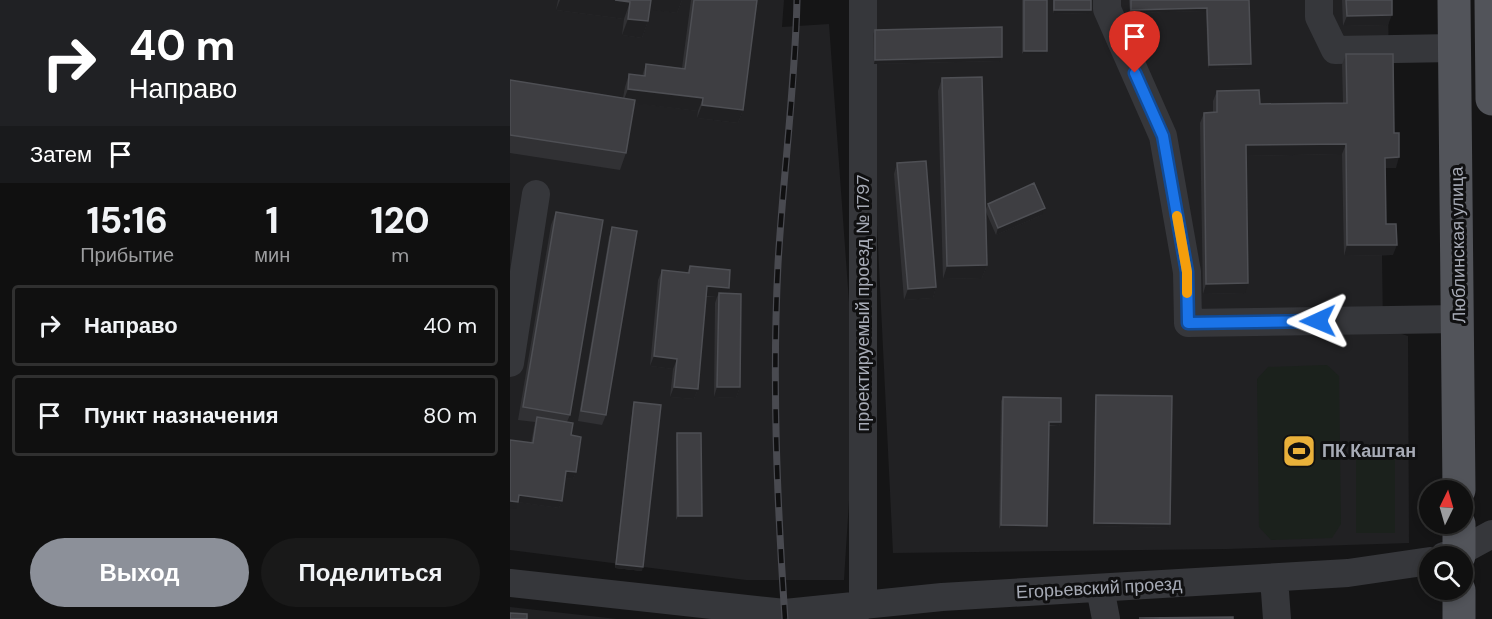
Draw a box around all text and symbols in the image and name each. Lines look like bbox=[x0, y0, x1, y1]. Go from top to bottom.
pin bbox=[1109, 11, 1160, 73]
text: 40 m bbox=[129, 18, 235, 73]
icon: arrive bbox=[1118, 20, 1151, 53]
icon: right bbox=[30, 24, 108, 102]
text: Направо bbox=[129, 71, 237, 106]
icon: arrive bbox=[104, 138, 137, 171]
text: Затем bbox=[30, 140, 92, 169]
street label: Люблинская улица bbox=[1445, 166, 1471, 324]
street label: проектируемый проезд № 1797 bbox=[851, 175, 875, 431]
text: 15:16 bbox=[87, 197, 168, 244]
text: 1 bbox=[266, 197, 279, 244]
text: 120 bbox=[370, 197, 430, 244]
text: Прибытие bbox=[80, 242, 174, 268]
text: мин bbox=[254, 242, 290, 268]
text: m bbox=[391, 242, 409, 268]
position arrow bbox=[1286, 289, 1350, 353]
icon: right bbox=[33, 309, 66, 342]
text: Направо bbox=[84, 311, 178, 340]
text: 40 m bbox=[423, 311, 477, 340]
icon: arrive bbox=[33, 399, 66, 432]
text: Пункт назначения bbox=[84, 401, 279, 430]
text: 80 m bbox=[423, 401, 477, 430]
sports icon: ПК Каштан bbox=[1281, 433, 1317, 469]
place label: ПК Каштан bbox=[1322, 439, 1416, 463]
north arrow bbox=[1419, 480, 1473, 534]
map controls bbox=[1419, 480, 1473, 600]
button: Выход bbox=[30, 538, 249, 607]
button: Поделиться bbox=[261, 538, 480, 607]
button: search bbox=[1419, 546, 1473, 600]
street label: Егорьевский проезд bbox=[1015, 572, 1183, 604]

